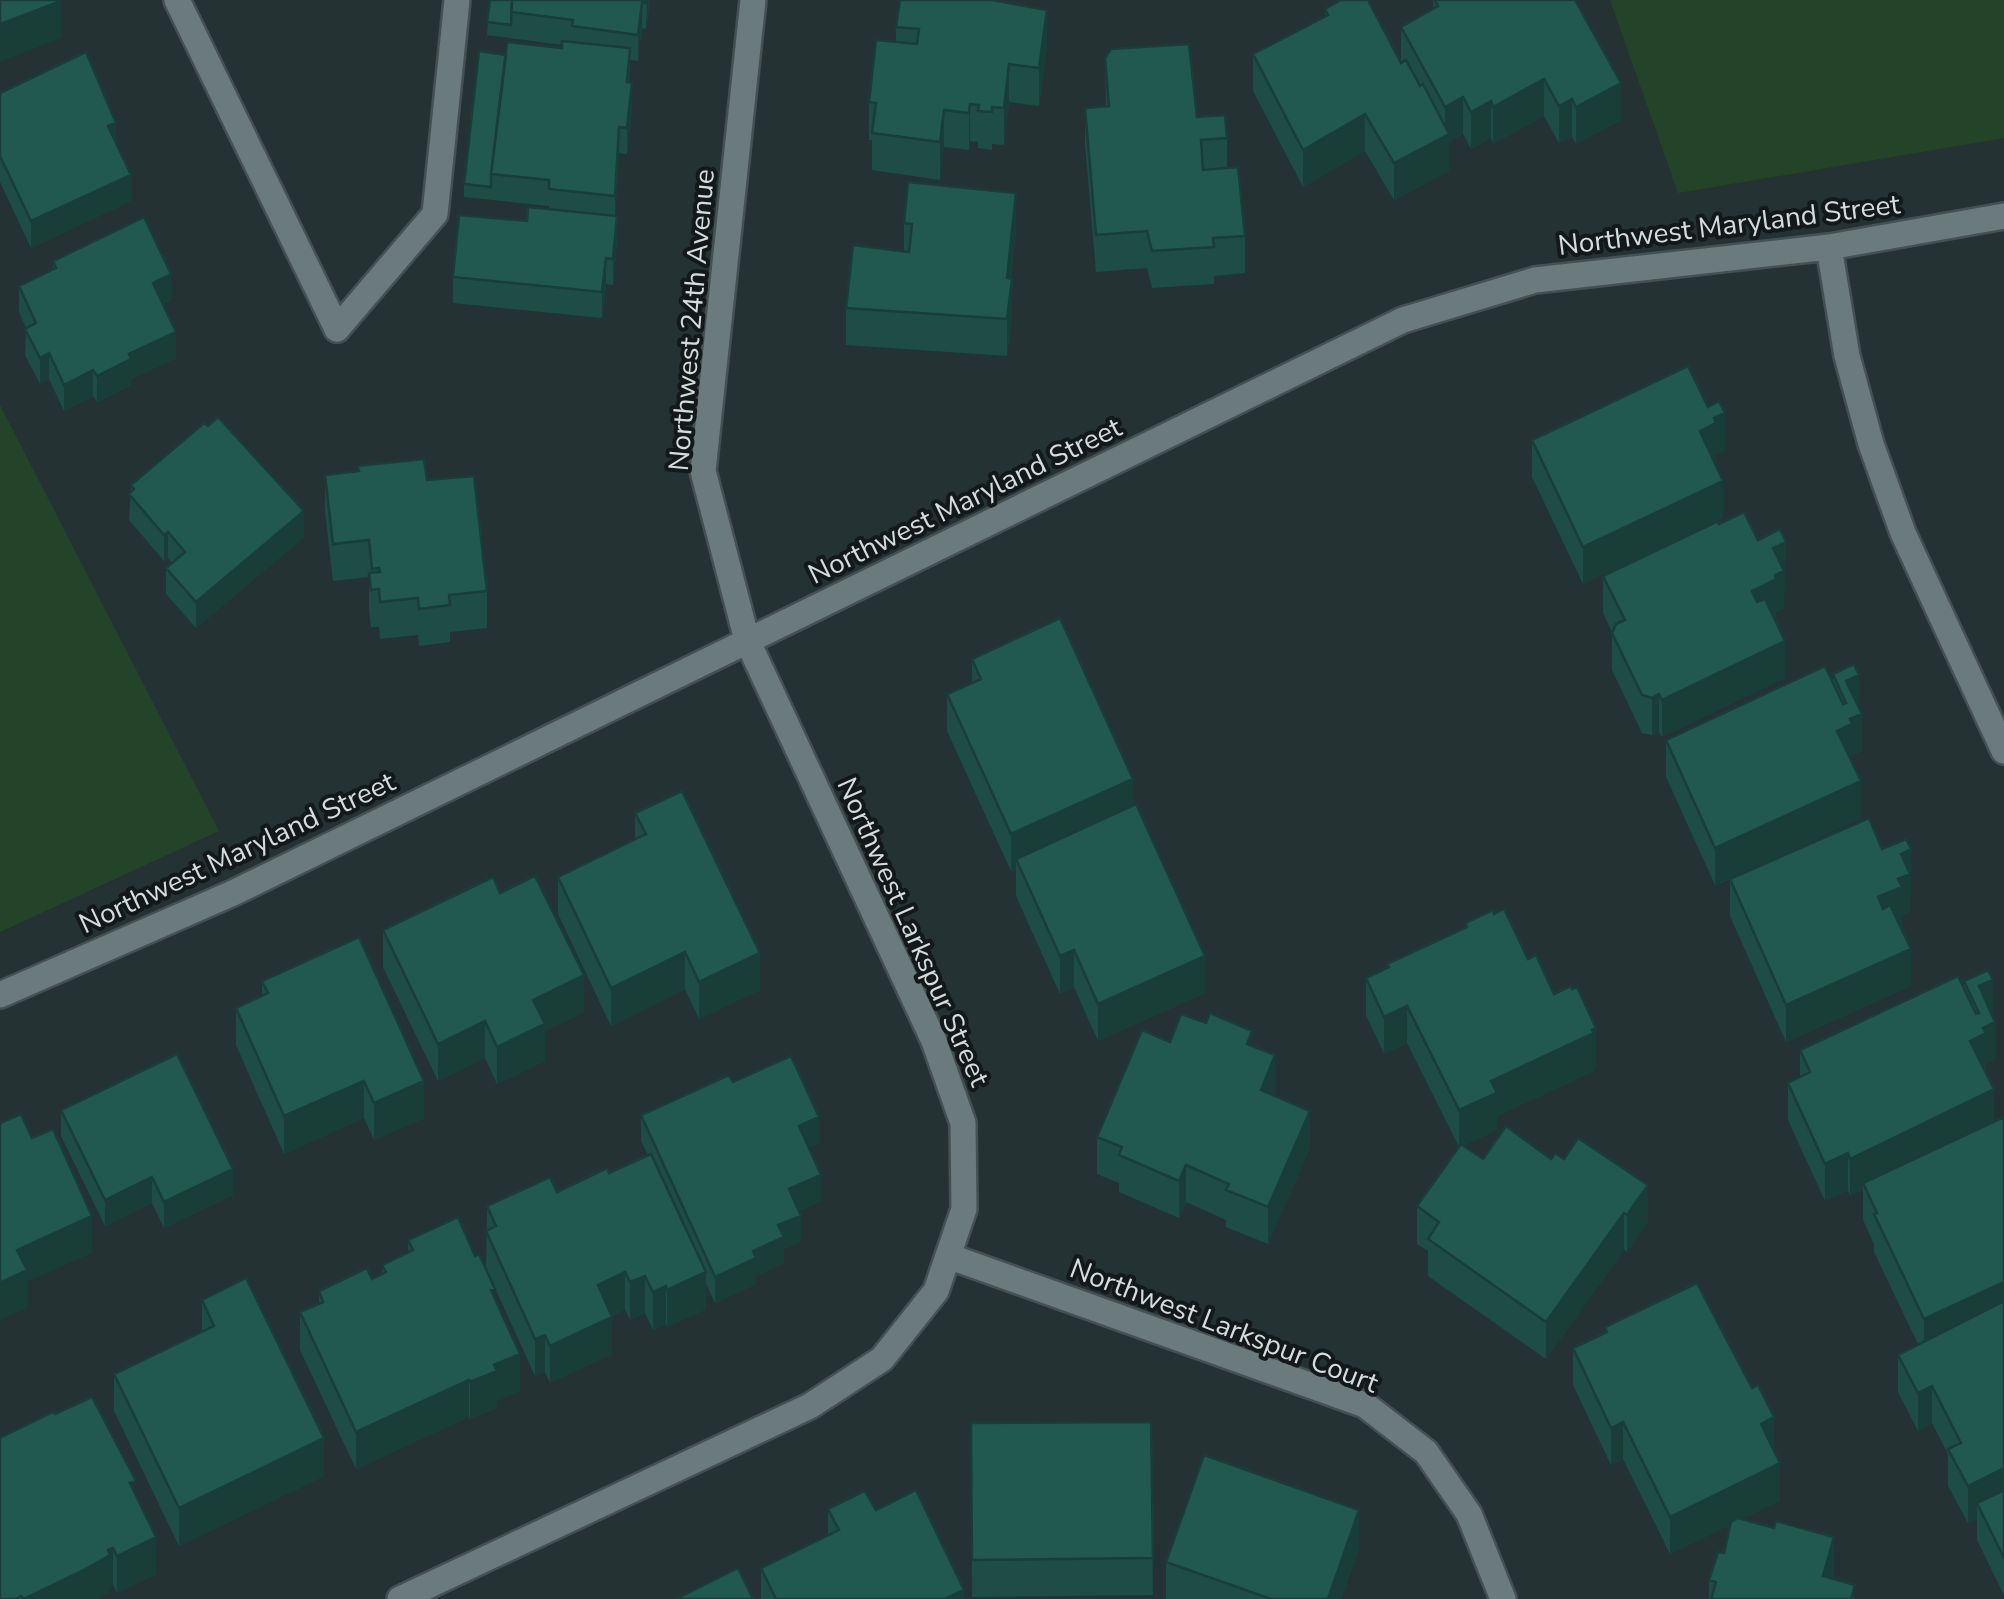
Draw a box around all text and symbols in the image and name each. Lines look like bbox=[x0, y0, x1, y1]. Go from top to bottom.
street label: Northwest 24th Avenue bbox=[660, 167, 724, 473]
street label: Northwest Maryland Street bbox=[1556, 185, 1902, 265]
street label: Northwest Maryland Street bbox=[802, 408, 1128, 594]
street label: Northwest Maryland Street bbox=[73, 763, 401, 943]
street label: Northwest Larkspur Street bbox=[828, 772, 998, 1093]
street label: Northwest Larkspur Court bbox=[1064, 1250, 1384, 1402]

